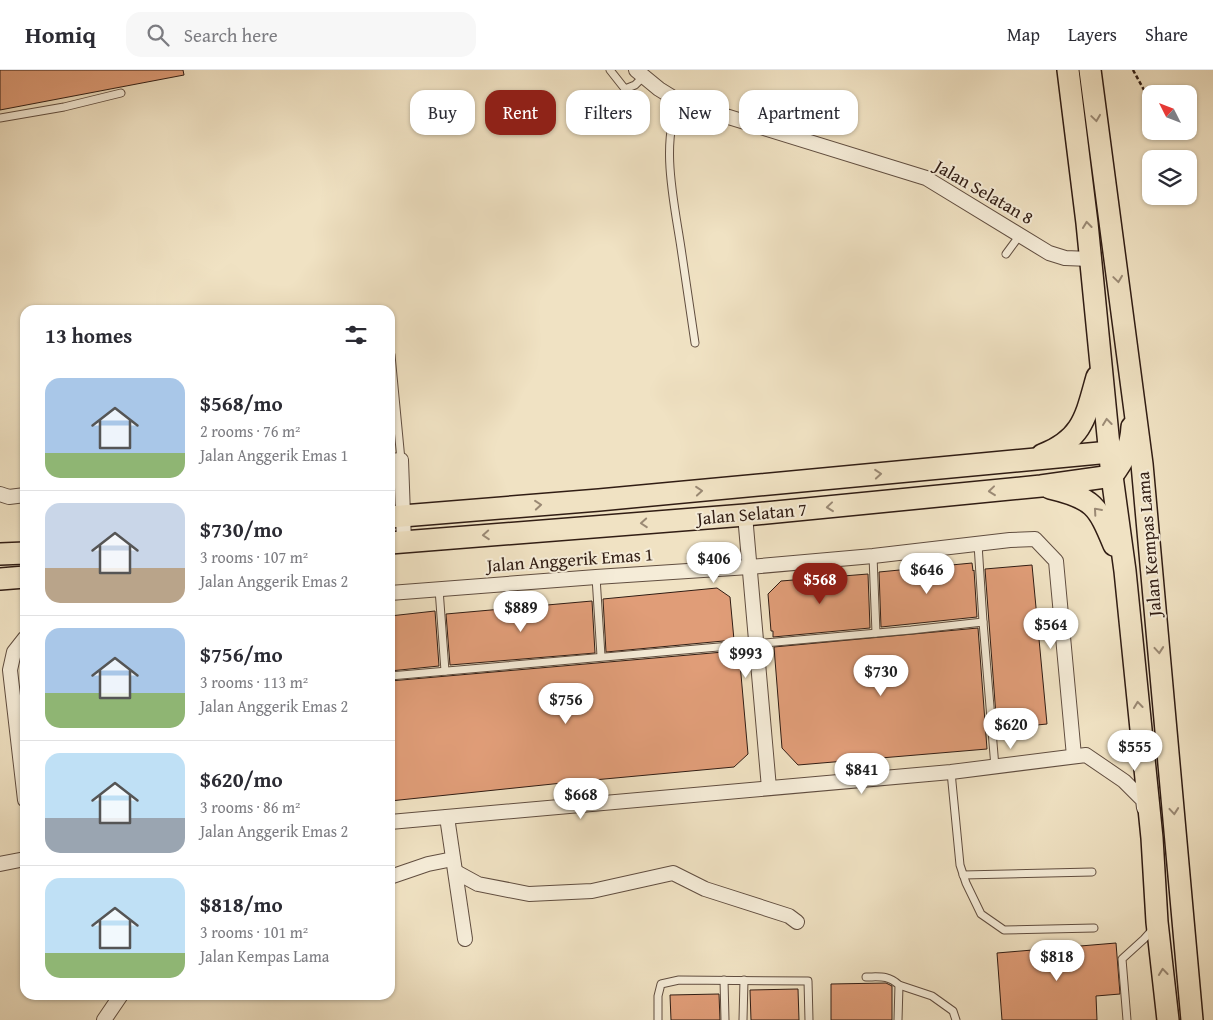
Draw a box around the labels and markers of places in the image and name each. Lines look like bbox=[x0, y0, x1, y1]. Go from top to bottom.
pin: $406 bbox=[684, 542, 744, 584]
pin: $646 bbox=[897, 552, 957, 595]
pin: $568 bbox=[790, 562, 850, 605]
pin: $889 bbox=[491, 590, 551, 633]
pin: $564 bbox=[1021, 608, 1081, 650]
pin: $993 bbox=[716, 636, 776, 679]
pin: $730 bbox=[851, 654, 911, 697]
pin: $756 bbox=[536, 682, 596, 725]
pin: $620 bbox=[981, 708, 1041, 750]
pin: $555 bbox=[1105, 730, 1165, 772]
pin: $841 bbox=[832, 752, 892, 795]
pin: $668 bbox=[551, 778, 611, 820]
pin: $818 bbox=[1027, 940, 1087, 982]

